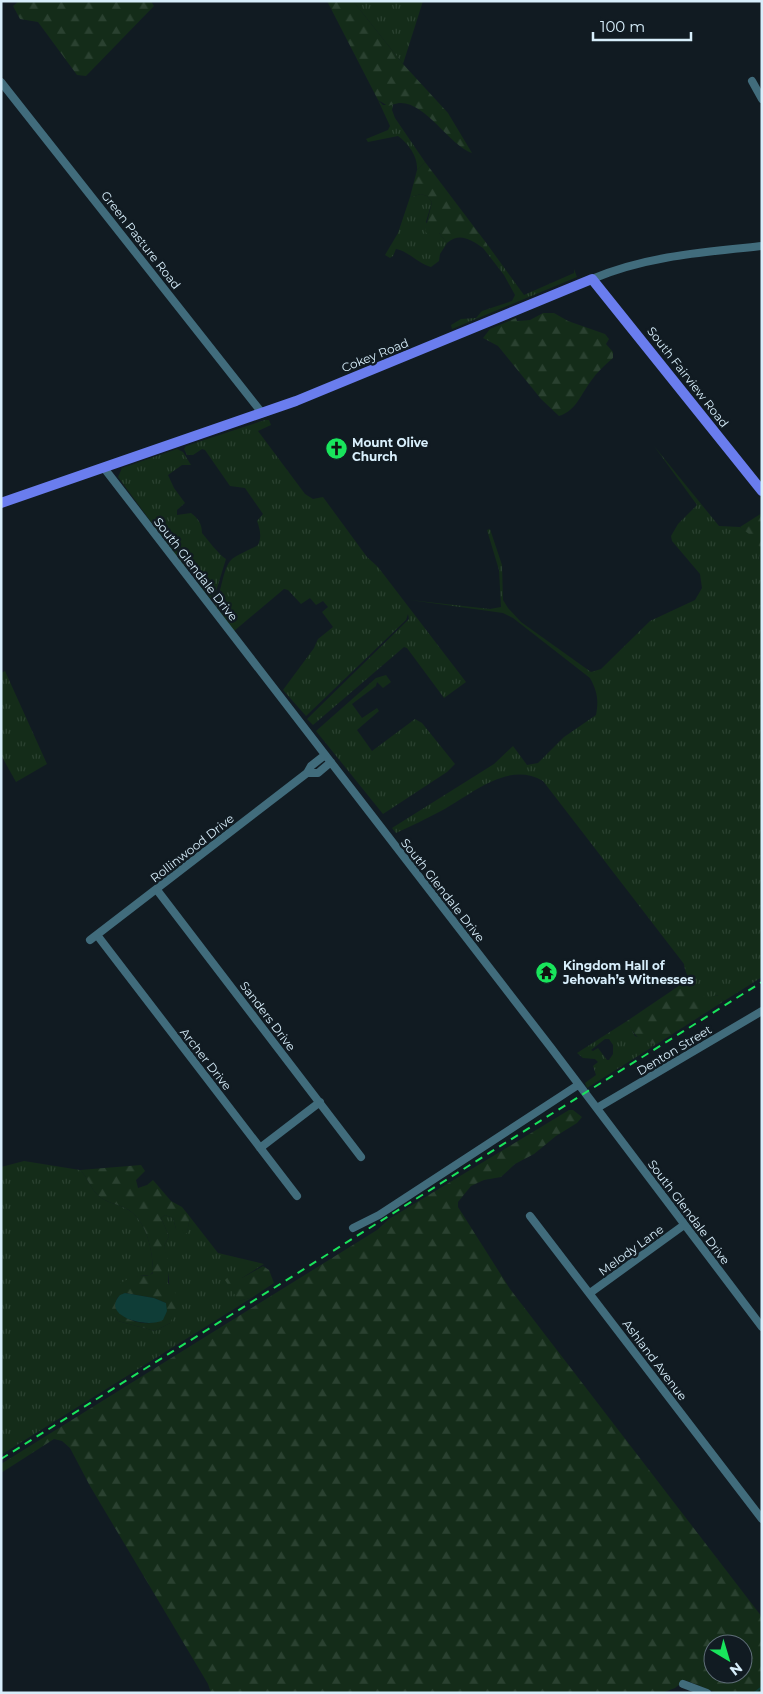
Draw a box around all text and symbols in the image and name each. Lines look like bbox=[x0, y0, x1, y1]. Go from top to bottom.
scale bar bbox=[593, 10, 690, 42]
text: 100 m bbox=[600, 17, 645, 36]
street label: Green Pasture Road bbox=[98, 188, 184, 292]
street label: South Fairview Road bbox=[644, 324, 732, 430]
street label: Cokey Road bbox=[339, 335, 411, 375]
place label: Mount Olive Church bbox=[352, 435, 429, 464]
church icon: Mount Olive Church bbox=[324, 437, 348, 461]
street label: South Glendale Drive bbox=[151, 514, 241, 624]
street label: Rollinwood Drive bbox=[147, 811, 237, 885]
street label: South Glendale Drive bbox=[398, 835, 488, 945]
place label: Kingdom Hall of Jehovah’s Witnesses bbox=[562, 958, 694, 987]
temple icon: Kingdom Hall of Jehovah’s Witnesses bbox=[535, 960, 559, 984]
street label: Sanders Drive bbox=[237, 978, 299, 1054]
street label: Denton Street bbox=[634, 1022, 714, 1078]
street label: Archer Drive bbox=[177, 1025, 235, 1093]
street label: South Glendale Drive bbox=[645, 1157, 733, 1267]
street label: Melody Lane bbox=[596, 1221, 666, 1279]
street label: Ashland Avenue bbox=[620, 1317, 690, 1403]
north arrow bbox=[703, 1634, 753, 1684]
text: N bbox=[726, 1659, 746, 1680]

